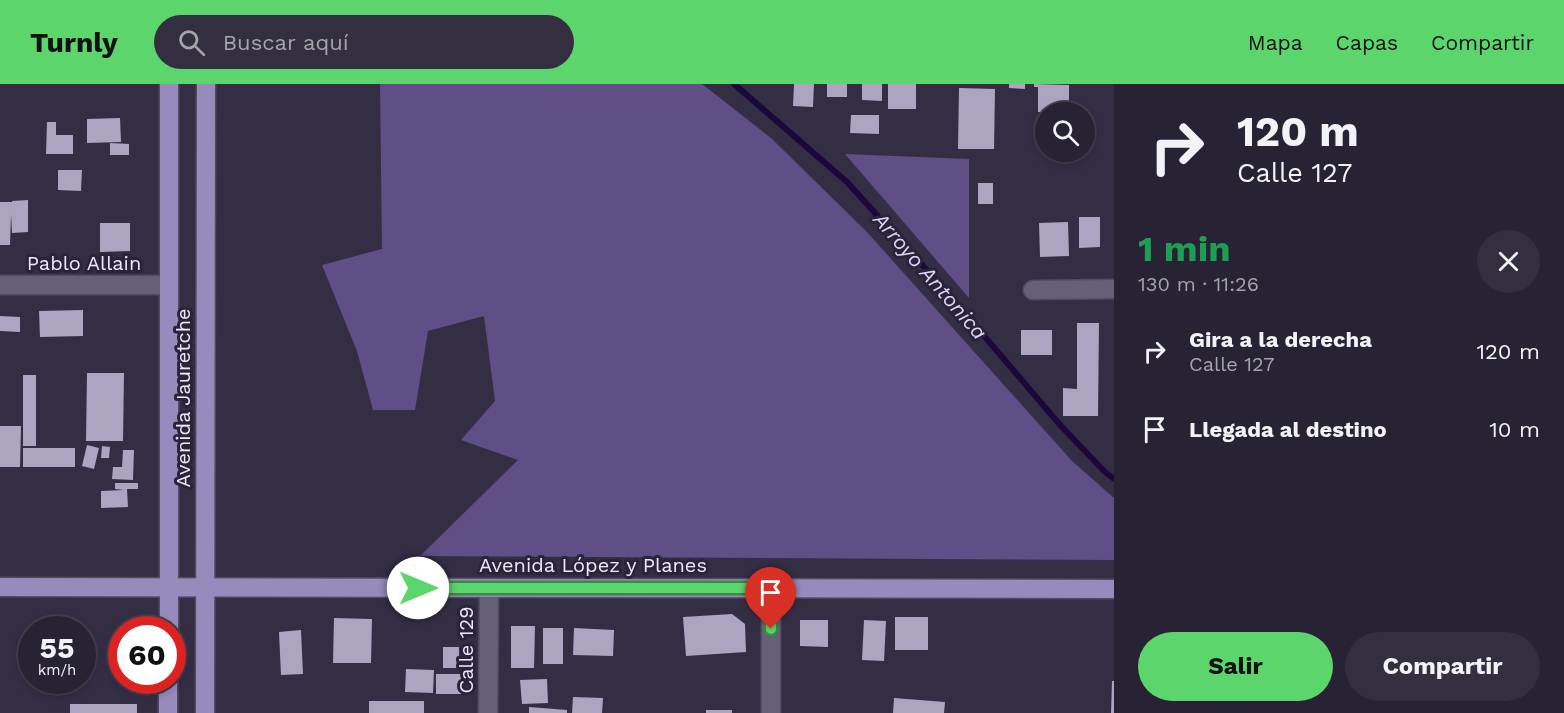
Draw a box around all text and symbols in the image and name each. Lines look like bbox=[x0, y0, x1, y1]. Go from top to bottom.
search box bbox=[154, 15, 574, 69]
text: Turnly bbox=[30, 26, 118, 59]
icon: search bbox=[175, 26, 208, 59]
text: Buscar aquí bbox=[223, 30, 349, 55]
text: Mapa bbox=[1248, 30, 1303, 55]
text: Capas bbox=[1336, 30, 1398, 55]
text: Compartir bbox=[1431, 30, 1534, 55]
map controls bbox=[1035, 102, 1095, 162]
button: search bbox=[1035, 102, 1095, 162]
text: 120 m bbox=[1237, 107, 1359, 156]
icon: right bbox=[1138, 108, 1216, 186]
text: Calle 127 bbox=[1237, 157, 1352, 189]
water label: Arroyo Antonica bbox=[868, 206, 992, 344]
text: 1 min bbox=[1138, 228, 1230, 270]
button: close bbox=[1477, 230, 1540, 293]
street label: Pablo Allain bbox=[27, 251, 141, 275]
text: 130 m · 11:26 bbox=[1138, 272, 1259, 296]
street label: Avenida Jauretche bbox=[171, 308, 195, 488]
text: Gira a la derecha bbox=[1189, 327, 1372, 352]
icon: right bbox=[1138, 335, 1171, 368]
text: 120 m bbox=[1476, 339, 1540, 364]
text: Calle 127 bbox=[1189, 352, 1275, 376]
icon: arrive bbox=[1138, 413, 1171, 446]
text: Llegada al destino bbox=[1189, 417, 1387, 442]
text: 10 m bbox=[1489, 417, 1540, 442]
street label: Avenida López y Planes bbox=[479, 553, 707, 577]
position arrow bbox=[386, 556, 450, 620]
pin bbox=[745, 567, 796, 629]
icon: arrive bbox=[754, 576, 787, 609]
street label: Calle 129 bbox=[454, 606, 478, 694]
speed limit sign: 60 bbox=[108, 616, 186, 694]
text: 55 bbox=[40, 630, 74, 665]
button: Salir bbox=[1138, 632, 1333, 701]
button: Compartir bbox=[1345, 632, 1540, 701]
text: km/h bbox=[38, 661, 76, 679]

